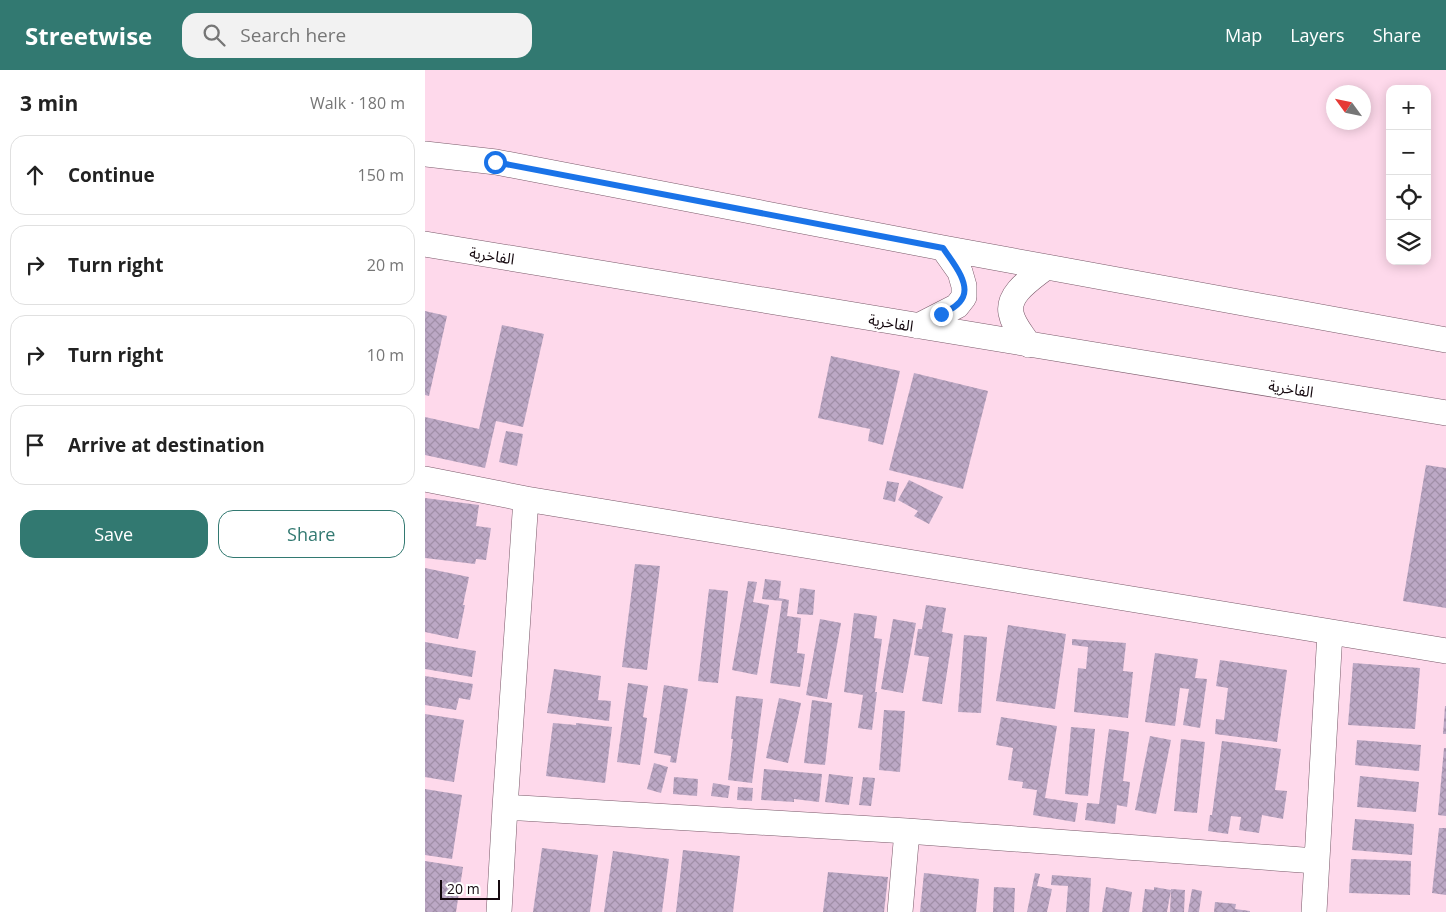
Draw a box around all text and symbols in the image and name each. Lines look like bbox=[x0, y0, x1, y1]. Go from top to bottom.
search box bbox=[182, 13, 532, 58]
text: Streetwise bbox=[25, 19, 152, 52]
icon: search bbox=[200, 21, 228, 49]
text: Search here bbox=[240, 22, 346, 48]
text: Map bbox=[1225, 23, 1262, 47]
text: Layers bbox=[1290, 23, 1345, 47]
text: Share bbox=[1373, 23, 1421, 47]
north arrow bbox=[1326, 85, 1371, 130]
map controls bbox=[1386, 85, 1431, 265]
button: + bbox=[1386, 85, 1431, 130]
text: 3 min bbox=[20, 89, 78, 117]
text: Walk · 180 m bbox=[310, 92, 405, 114]
button: − bbox=[1386, 130, 1431, 175]
route start bbox=[484, 151, 507, 174]
icon: ahead bbox=[21, 161, 49, 189]
text: Continue bbox=[68, 162, 155, 188]
text: 150 m bbox=[358, 164, 404, 186]
button: locate bbox=[1386, 175, 1431, 220]
button: layers bbox=[1386, 220, 1431, 265]
street label: الفاخرية bbox=[468, 242, 516, 268]
icon: right bbox=[21, 251, 49, 279]
text: Turn right bbox=[68, 252, 163, 278]
text: 20 m bbox=[367, 254, 404, 276]
route end bbox=[930, 303, 953, 326]
street label: الفاخرية bbox=[867, 309, 915, 335]
icon: right bbox=[21, 341, 49, 369]
text: Turn right bbox=[68, 342, 163, 368]
text: 10 m bbox=[367, 344, 404, 366]
street label: الفاخرية bbox=[1267, 375, 1315, 401]
icon: arrive bbox=[21, 431, 49, 459]
text: Arrive at destination bbox=[68, 432, 265, 458]
button: Save bbox=[20, 510, 208, 558]
button: Share bbox=[218, 510, 405, 558]
scale bar bbox=[440, 877, 500, 900]
text: 20 m bbox=[447, 879, 480, 898]

